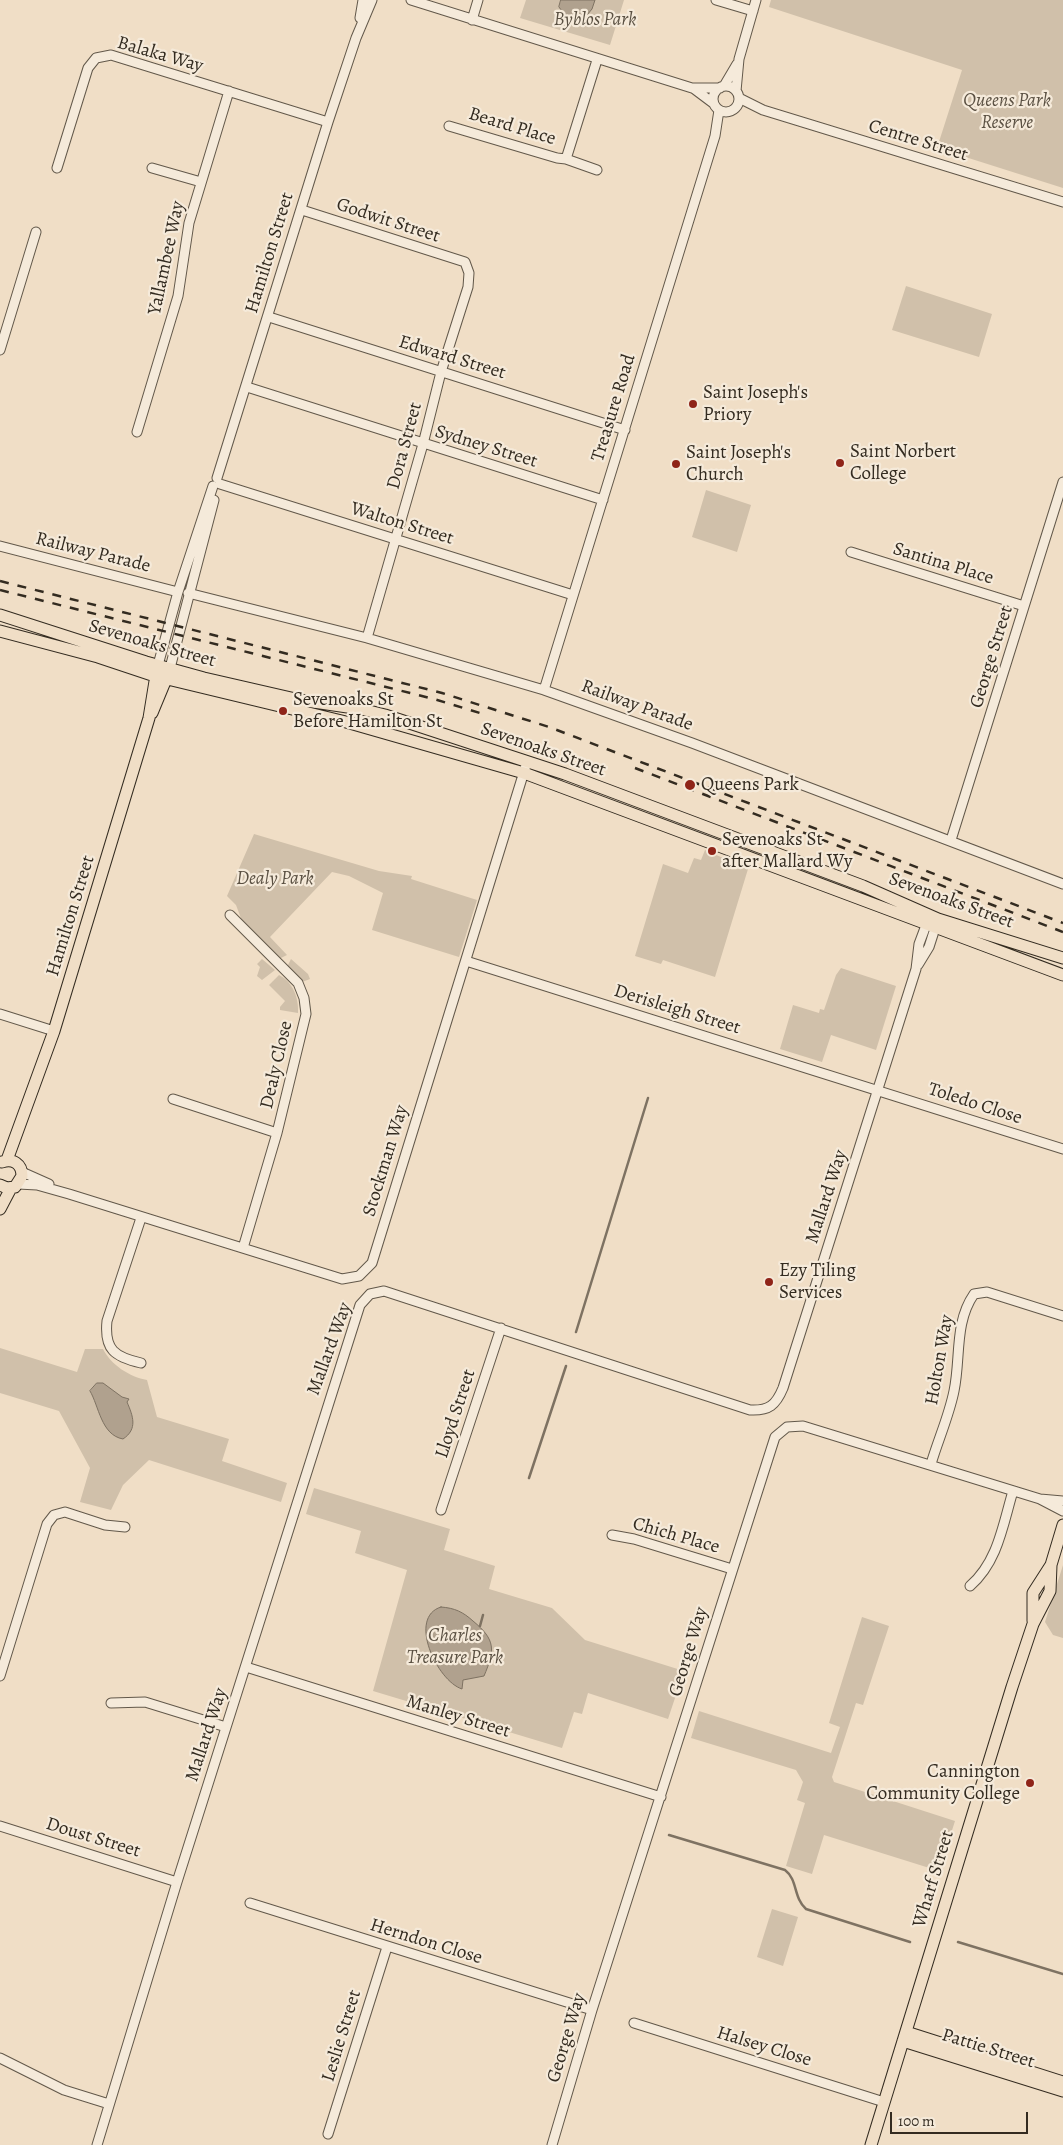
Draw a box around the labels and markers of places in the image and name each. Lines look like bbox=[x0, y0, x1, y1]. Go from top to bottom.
place label: Saint Joseph's Priory bbox=[703, 382, 808, 426]
marker: Saint Joseph's Priory bbox=[687, 398, 699, 410]
place label: Saint Norbert College bbox=[850, 441, 956, 485]
place label: Saint Joseph's Church bbox=[686, 442, 791, 486]
marker: Saint Norbert College bbox=[834, 457, 846, 469]
marker: Saint Joseph's Church bbox=[670, 458, 682, 470]
place label: Sevenoaks St Before Hamilton St bbox=[293, 689, 442, 733]
marker: Sevenoaks St Before Hamilton St bbox=[277, 705, 289, 717]
place label: Queens Park bbox=[701, 774, 799, 796]
marker: Queens Park bbox=[683, 778, 697, 792]
place label: Sevenoaks St after Mallard Wy bbox=[722, 829, 852, 873]
marker: Sevenoaks St after Mallard Wy bbox=[706, 845, 718, 857]
place label: Ezy Tiling Services bbox=[779, 1260, 856, 1304]
marker: Ezy Tiling Services bbox=[763, 1276, 775, 1288]
place label: Cannington Community College bbox=[866, 1761, 1020, 1805]
marker: Cannington Community College bbox=[1024, 1777, 1036, 1789]

